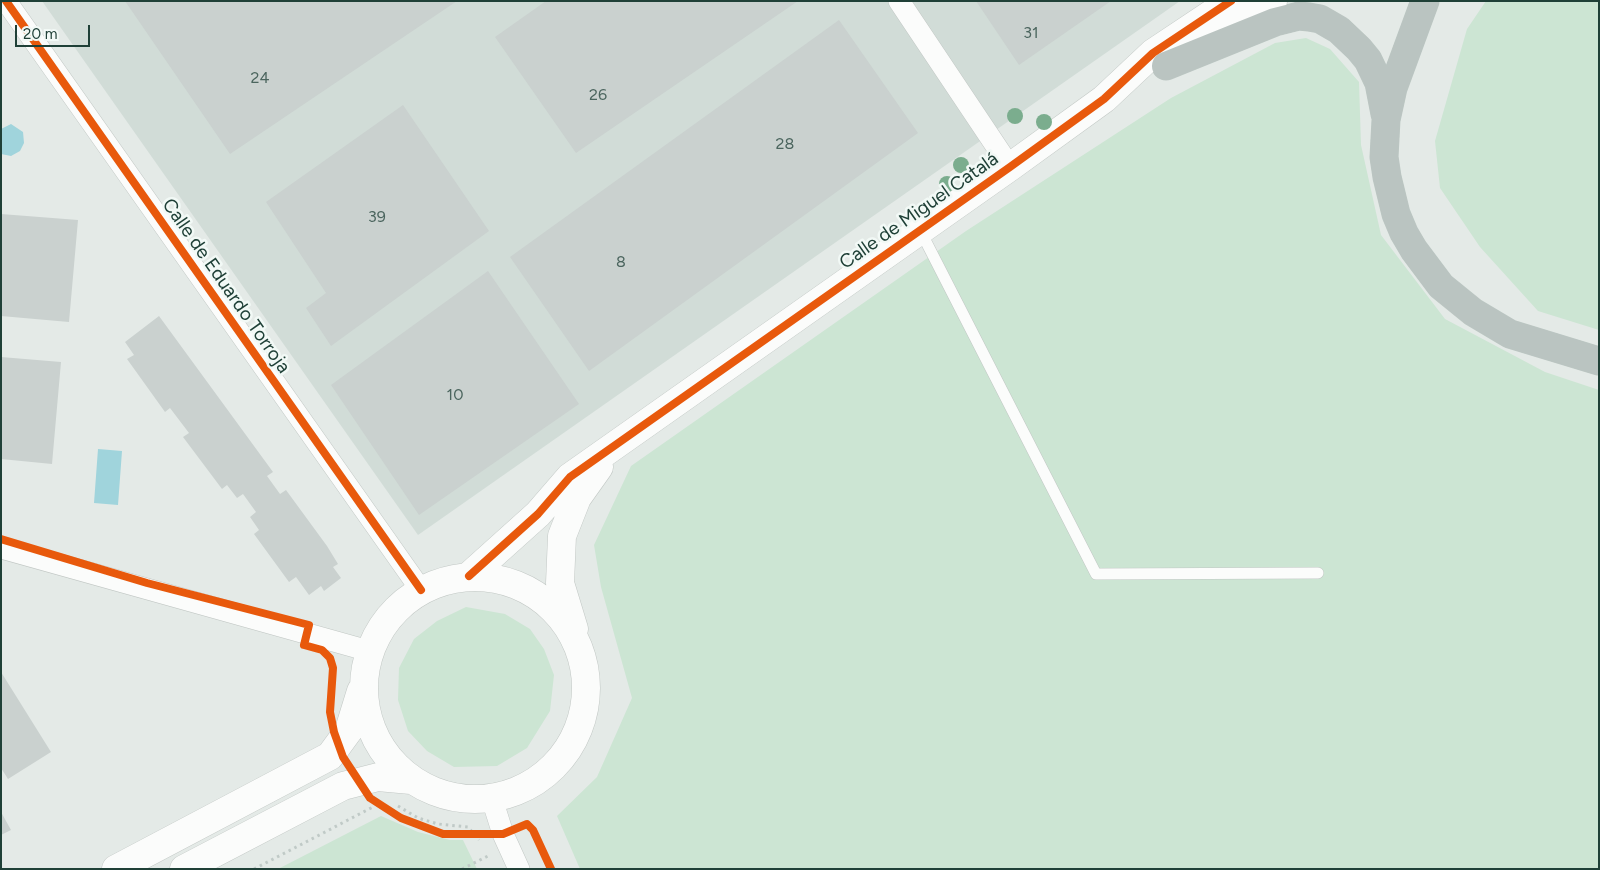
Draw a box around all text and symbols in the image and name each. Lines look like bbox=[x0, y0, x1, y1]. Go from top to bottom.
scale bar bbox=[18, 15, 92, 47]
house number: 31 bbox=[1023, 23, 1039, 43]
text: 20 m bbox=[23, 25, 57, 43]
house number: 24 bbox=[251, 68, 269, 88]
house number: 26 bbox=[589, 85, 607, 105]
house number: 28 bbox=[776, 134, 794, 154]
street label: Calle de Miguel Catalá bbox=[835, 148, 1003, 274]
street label: Calle de Eduardo Torroja bbox=[157, 194, 295, 378]
house number: 39 bbox=[368, 207, 386, 227]
house number: 8 bbox=[616, 252, 626, 272]
house number: 10 bbox=[447, 385, 463, 405]

